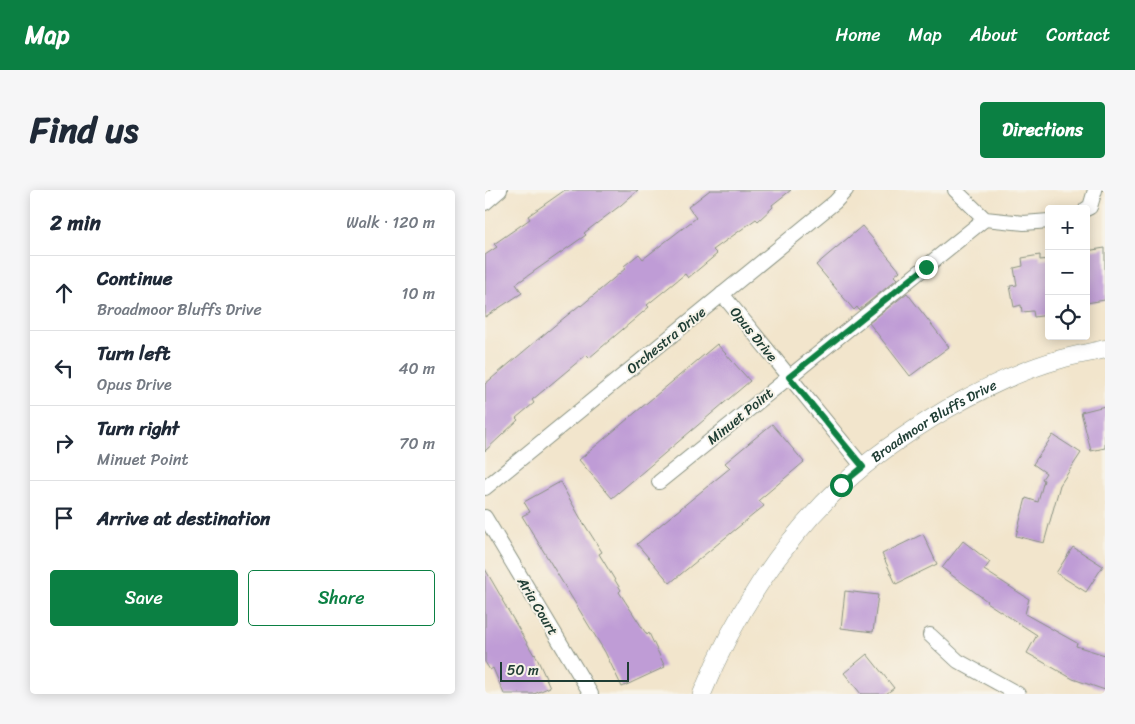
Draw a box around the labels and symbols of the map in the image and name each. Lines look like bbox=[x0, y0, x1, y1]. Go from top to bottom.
route end bbox=[915, 256, 938, 279]
street label: Orchestra Drive bbox=[621, 300, 712, 381]
street label: Opus Drive bbox=[723, 301, 784, 368]
street label: Broadmoor Bluffs Drive bbox=[865, 373, 1001, 469]
street label: Minuet Point bbox=[701, 381, 779, 451]
route start bbox=[830, 474, 853, 497]
street label: Aria Court bbox=[510, 571, 565, 640]
scale bar bbox=[500, 659, 629, 682]

